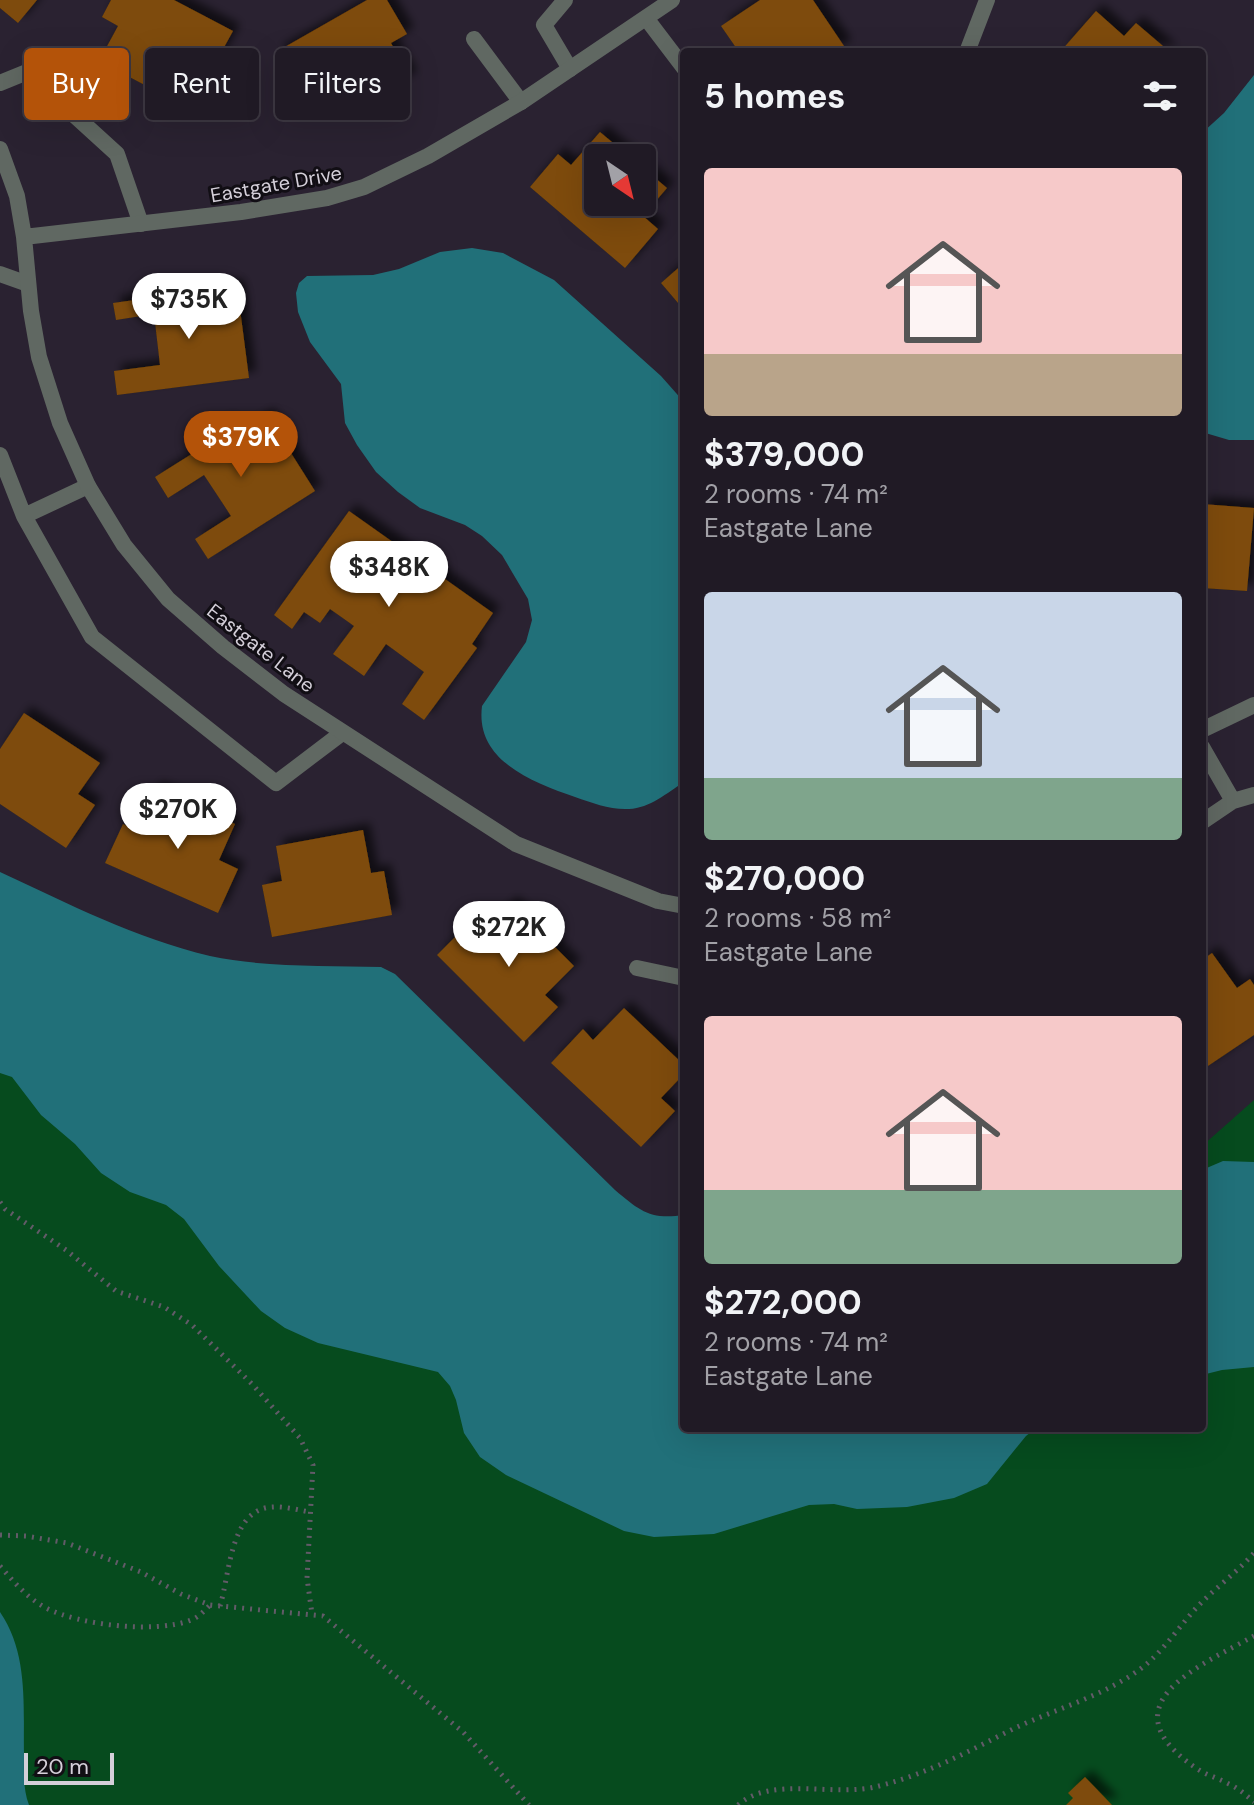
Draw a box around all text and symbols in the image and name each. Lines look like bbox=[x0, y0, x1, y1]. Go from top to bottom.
chip: Buy bbox=[24, 48, 129, 120]
chip: Rent bbox=[145, 48, 259, 120]
chip: Filters bbox=[275, 48, 410, 120]
text: 5 homes bbox=[704, 74, 845, 119]
icon: filters bbox=[1138, 74, 1182, 118]
north arrow bbox=[584, 144, 656, 216]
map controls bbox=[584, 144, 656, 216]
street label: Eastgate Drive bbox=[208, 160, 344, 208]
icon: home bbox=[871, 220, 1015, 364]
pin: $735K bbox=[133, 273, 245, 341]
text: $735K bbox=[150, 282, 228, 316]
pin: $379K bbox=[185, 411, 297, 479]
text: $379K bbox=[202, 420, 280, 454]
text: $379,000 bbox=[704, 432, 864, 477]
text: 2 rooms · 74 m² bbox=[704, 477, 888, 511]
text: Eastgate Lane bbox=[704, 511, 873, 545]
pin: $348K bbox=[333, 541, 445, 609]
text: $348K bbox=[348, 550, 430, 584]
street label: Eastgate Lane bbox=[202, 598, 320, 698]
icon: home bbox=[871, 644, 1015, 788]
pin: $270K bbox=[122, 783, 234, 851]
text: $270K bbox=[138, 792, 218, 826]
text: $270,000 bbox=[704, 856, 865, 901]
pin: $272K bbox=[453, 901, 565, 969]
text: 2 rooms · 58 m² bbox=[704, 901, 891, 935]
text: $272K bbox=[471, 910, 547, 944]
text: Eastgate Lane bbox=[704, 935, 873, 969]
icon: home bbox=[871, 1068, 1015, 1212]
text: $272,000 bbox=[704, 1280, 862, 1325]
text: 2 rooms · 74 m² bbox=[704, 1325, 888, 1359]
text: Eastgate Lane bbox=[704, 1359, 873, 1393]
scale bar bbox=[24, 1749, 114, 1785]
text: 20 m bbox=[36, 1752, 89, 1781]

